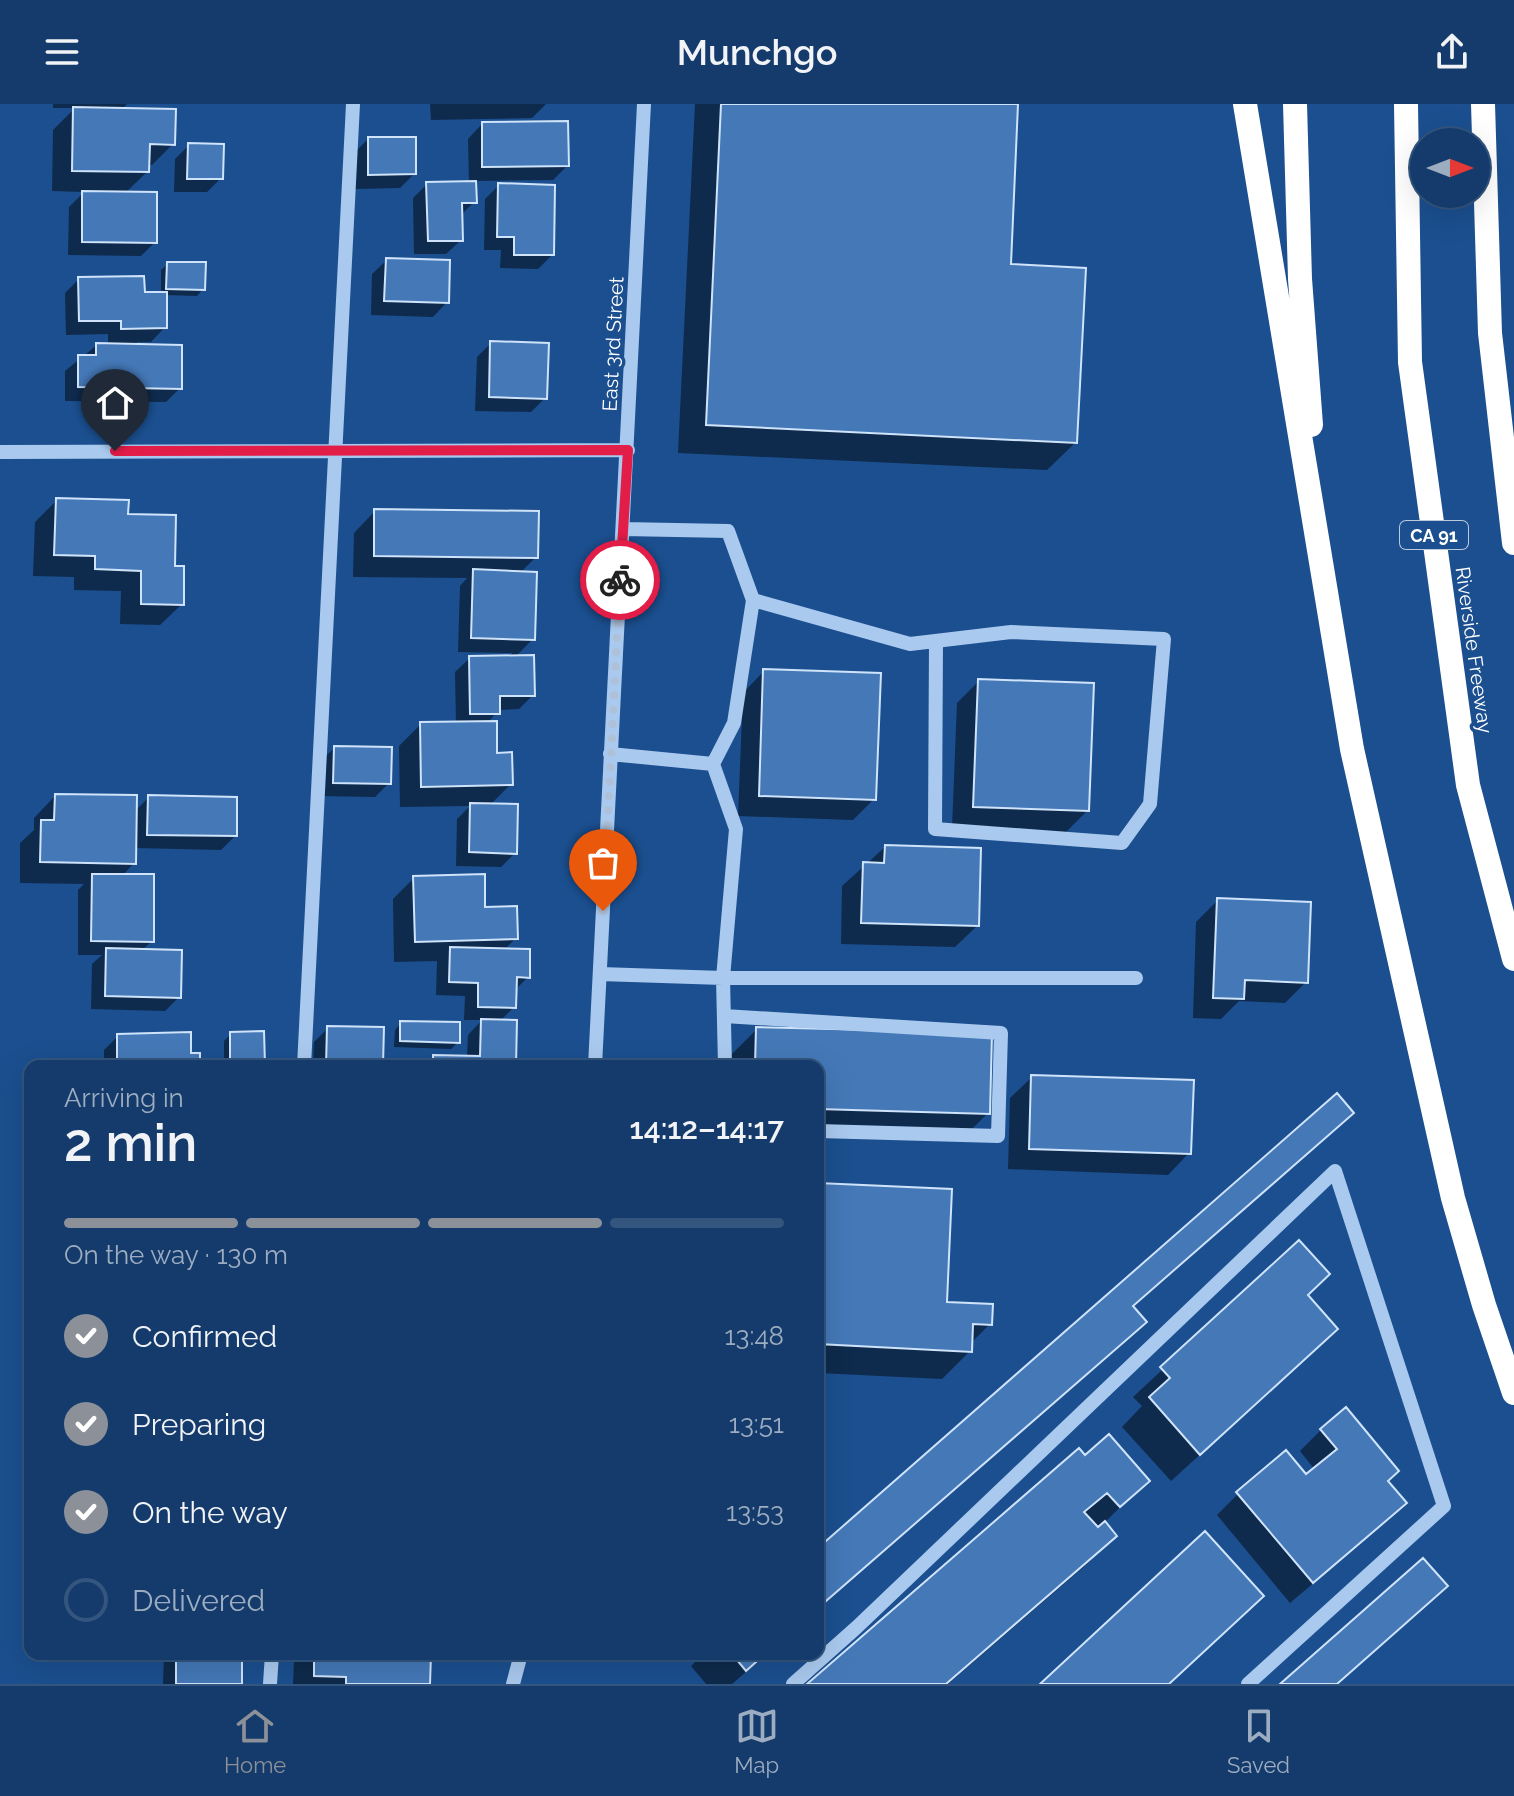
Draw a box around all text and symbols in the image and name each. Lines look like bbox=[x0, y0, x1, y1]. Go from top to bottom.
icon: menu bbox=[40, 30, 84, 74]
icon: share bbox=[1430, 30, 1474, 74]
text: Munchgo bbox=[677, 31, 837, 73]
north arrow bbox=[1410, 128, 1490, 208]
map controls bbox=[1410, 128, 1490, 208]
street label: East 3rd Street bbox=[597, 276, 629, 412]
pin bbox=[81, 369, 149, 451]
icon: home bbox=[93, 381, 137, 425]
road number: CA 91 bbox=[1400, 521, 1468, 549]
courier bbox=[580, 540, 660, 620]
icon: bike bbox=[598, 558, 642, 602]
street label: Riverside Freeway bbox=[1450, 565, 1498, 735]
pin bbox=[569, 829, 637, 911]
icon: bag bbox=[581, 841, 625, 885]
text: Arriving in bbox=[64, 1083, 184, 1113]
text: 14:12–14:17 bbox=[630, 1111, 784, 1146]
text: 2 min bbox=[64, 1112, 197, 1173]
text: On the way · 130 m bbox=[64, 1240, 288, 1270]
icon: check bbox=[64, 1314, 108, 1358]
text: Confirmed bbox=[132, 1319, 277, 1354]
text: 13:48 bbox=[724, 1321, 784, 1351]
icon: check bbox=[64, 1402, 108, 1446]
text: Preparing bbox=[132, 1407, 266, 1442]
text: 13:51 bbox=[729, 1409, 784, 1439]
icon: check bbox=[64, 1490, 108, 1534]
text: On the way bbox=[132, 1495, 288, 1530]
text: 13:53 bbox=[726, 1497, 784, 1527]
text: Delivered bbox=[132, 1583, 265, 1618]
tab: Home bbox=[224, 1704, 286, 1778]
tab: Map bbox=[734, 1704, 779, 1778]
tab: Saved bbox=[1227, 1704, 1290, 1778]

